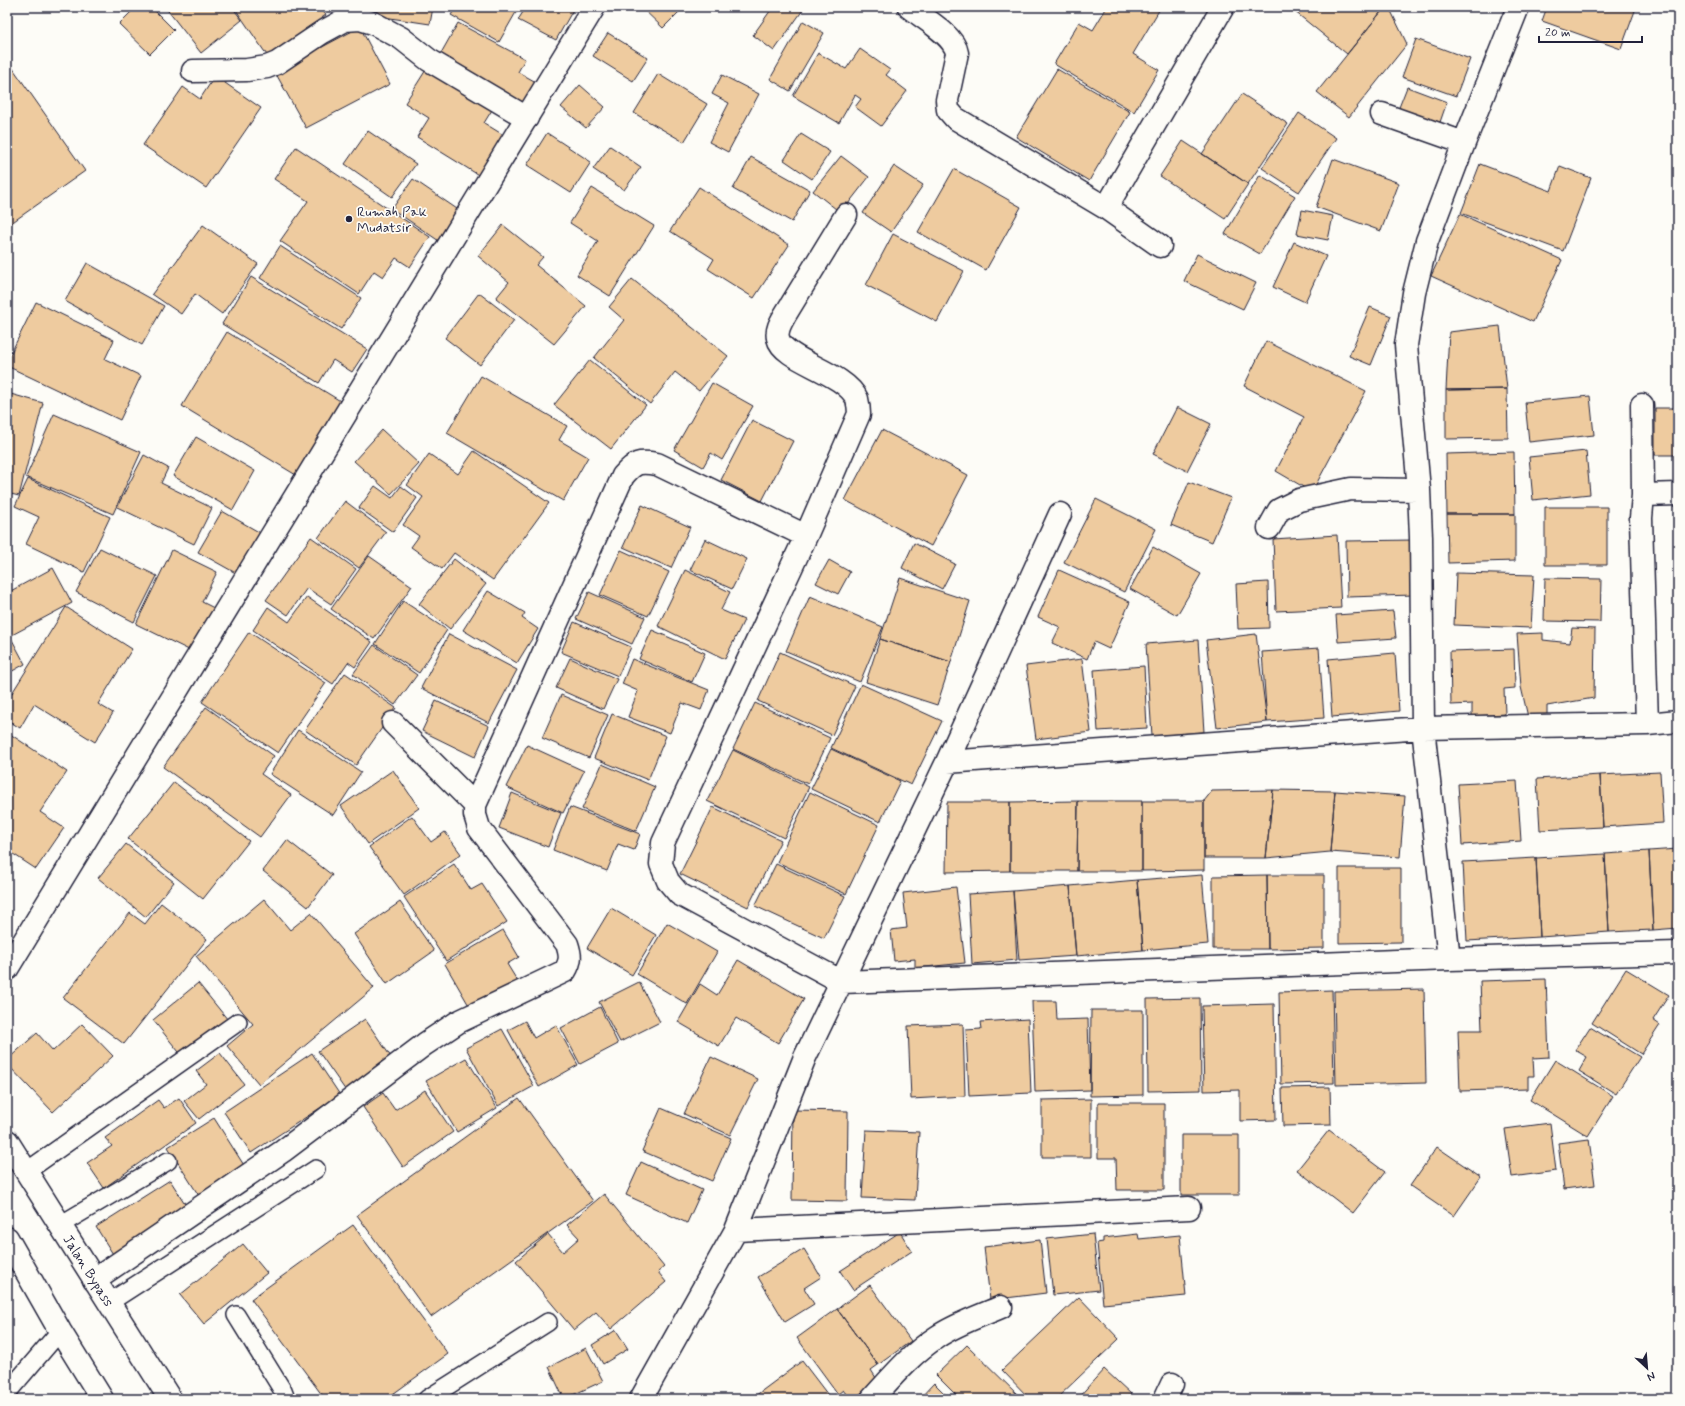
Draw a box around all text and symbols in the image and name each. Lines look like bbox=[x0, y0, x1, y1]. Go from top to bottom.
scale bar bbox=[1539, 18, 1642, 44]
text: 20 m bbox=[1545, 25, 1571, 41]
place label: Rumah Pak Mudatsir bbox=[357, 203, 427, 237]
marker: Rumah Pak Mudatsir bbox=[344, 214, 354, 224]
street label: Jalan Bypass bbox=[58, 1232, 117, 1310]
north arrow bbox=[1627, 1348, 1667, 1388]
text: N bbox=[1645, 1368, 1657, 1384]

